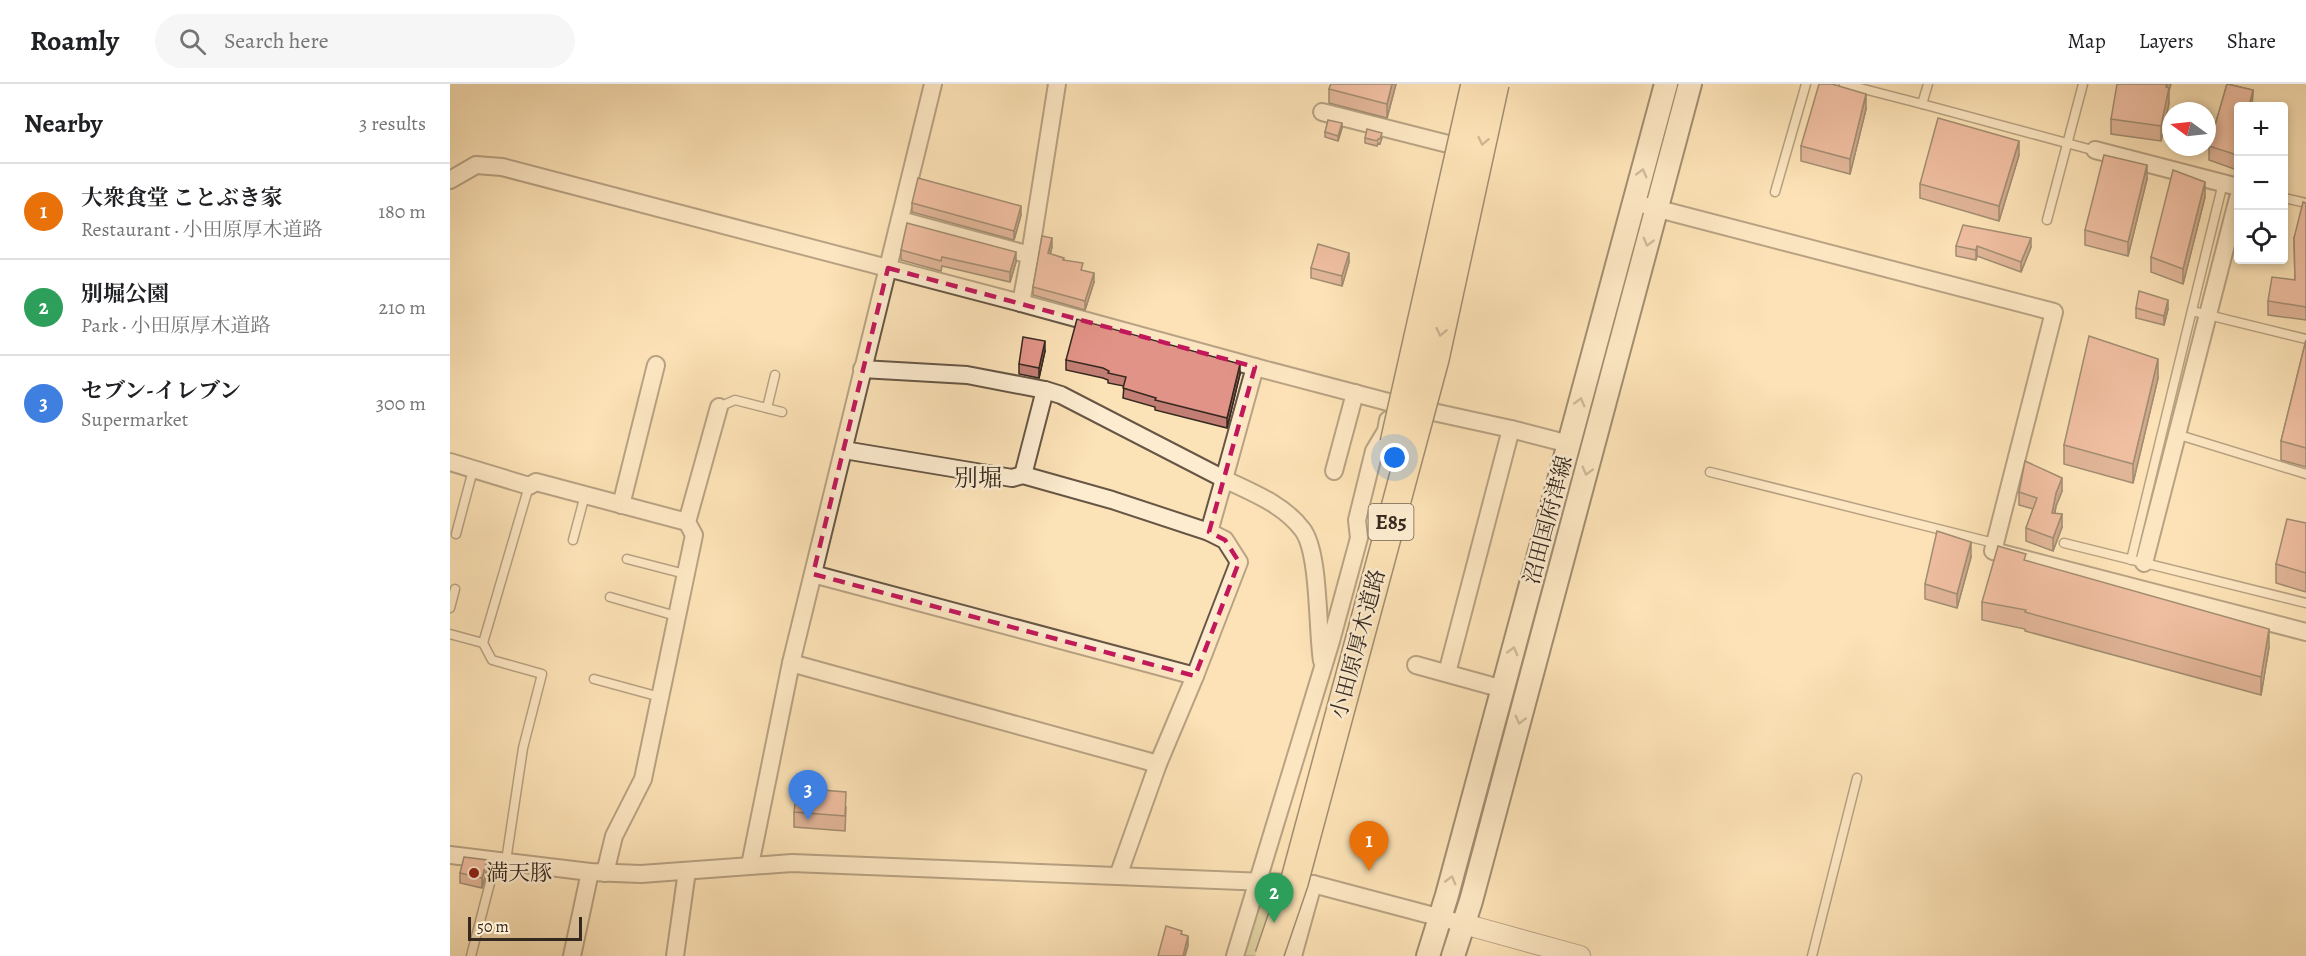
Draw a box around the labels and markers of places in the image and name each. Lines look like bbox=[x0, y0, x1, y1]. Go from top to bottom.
pin: 3 bbox=[788, 770, 828, 820]
pin: 1 bbox=[1350, 822, 1388, 871]
place label: 満天豚 bbox=[486, 858, 552, 888]
marker: 満天豚 bbox=[467, 866, 481, 880]
pin: 2 bbox=[1254, 874, 1294, 923]

